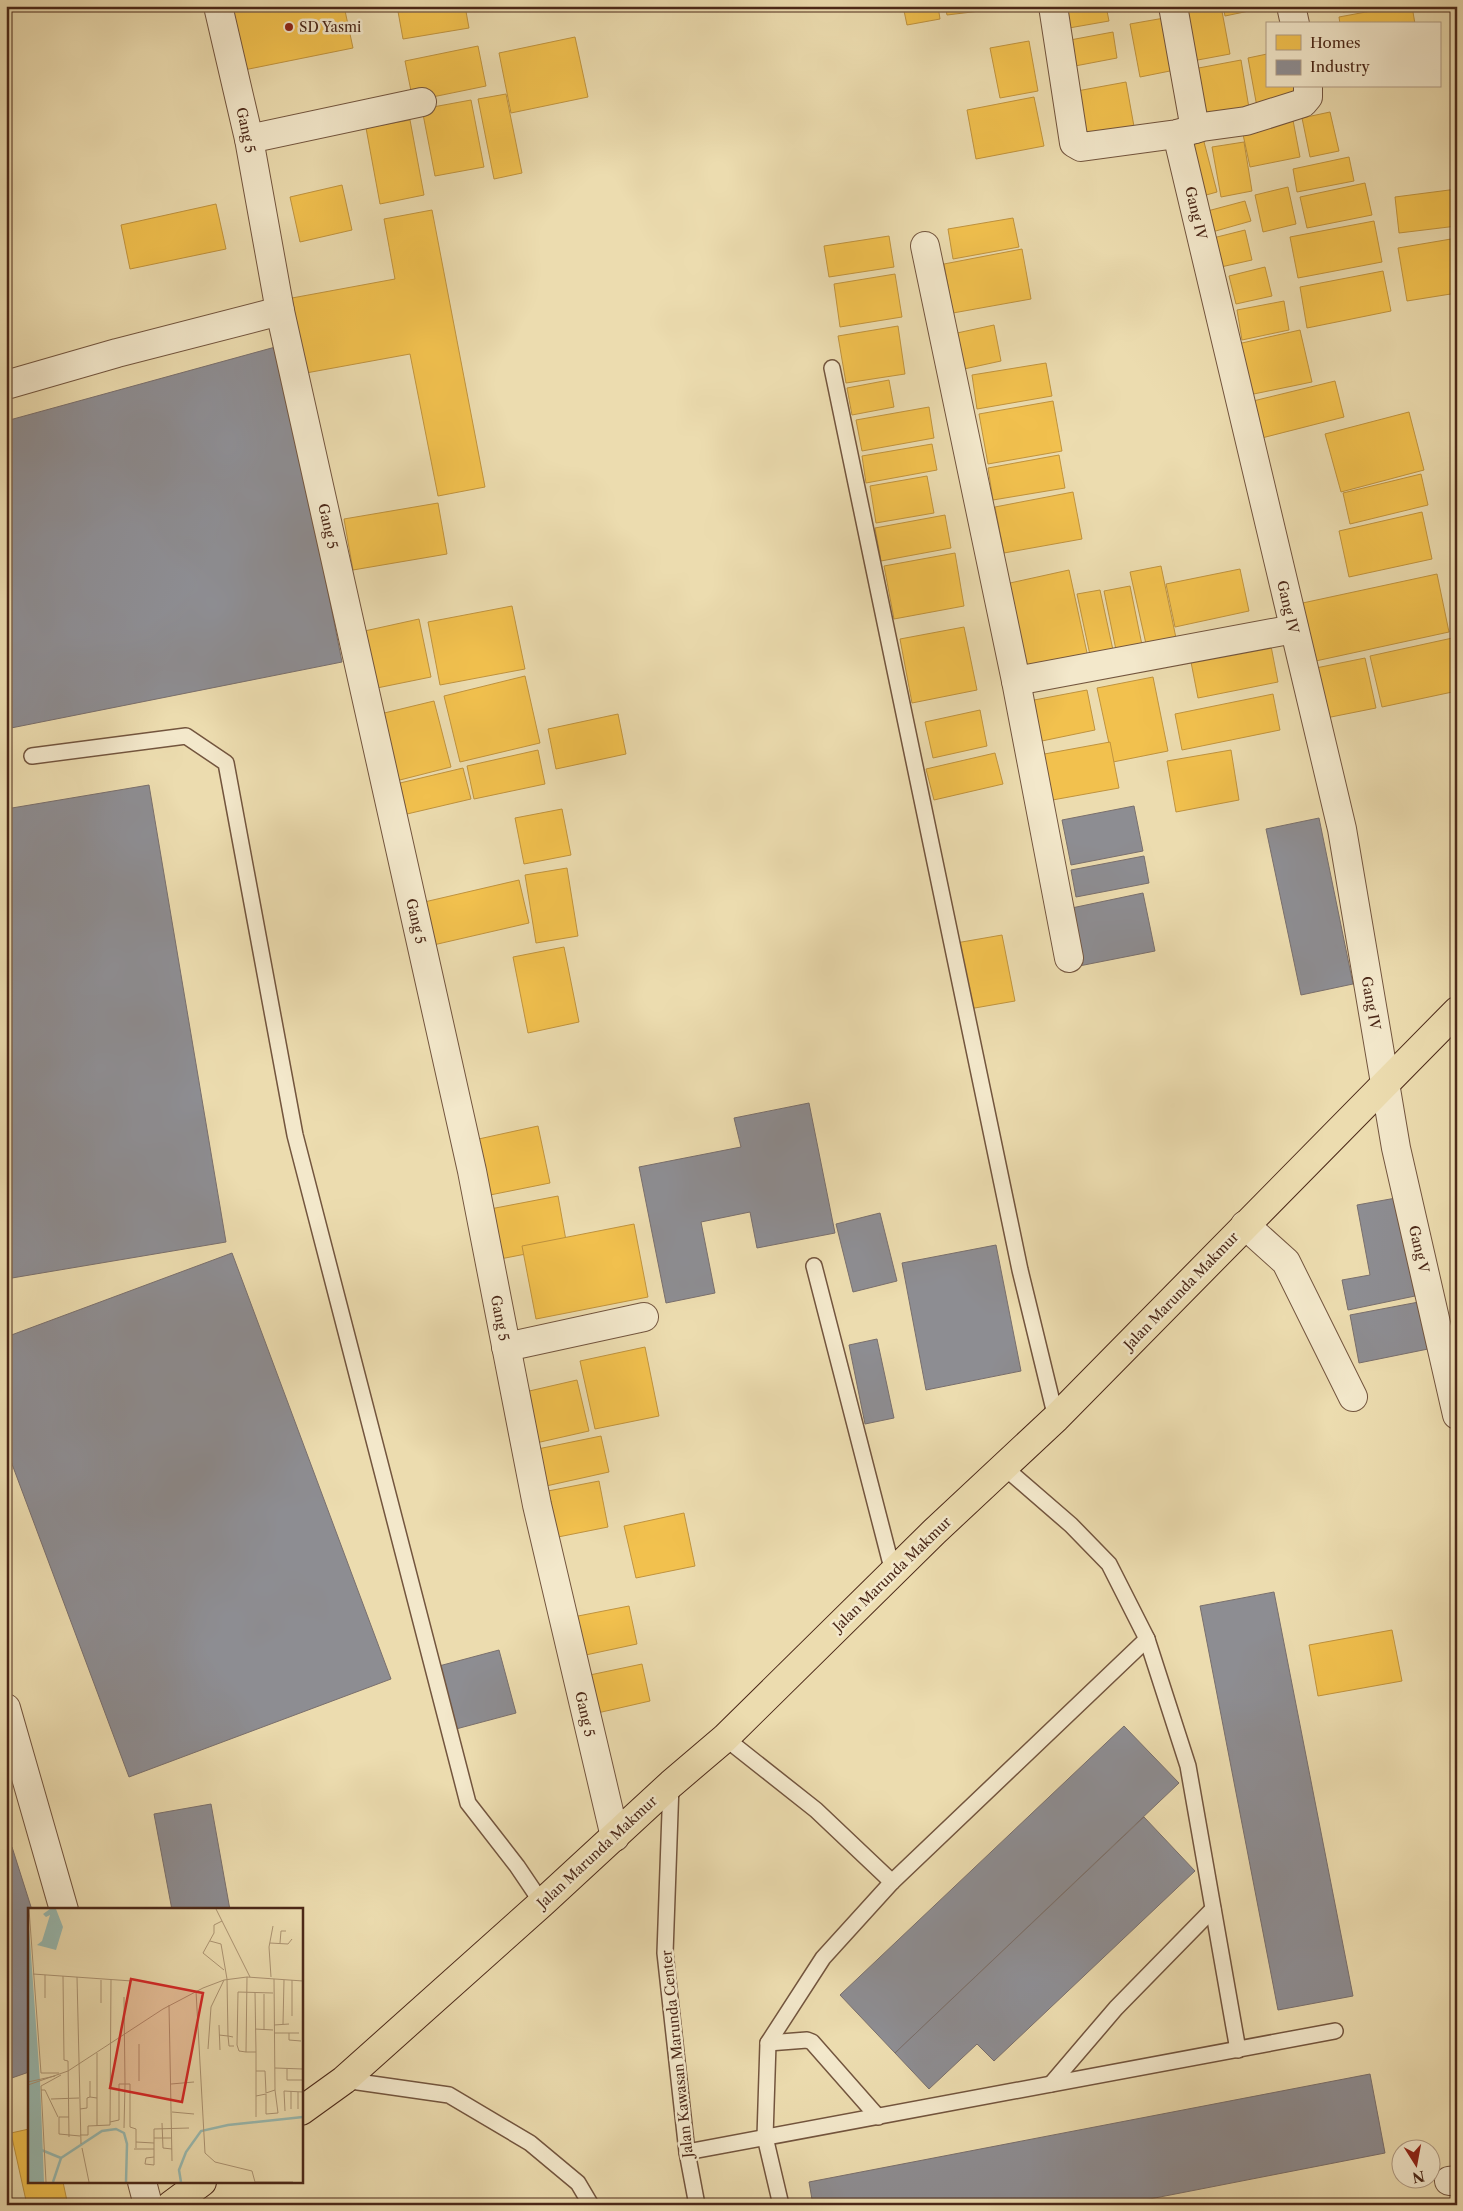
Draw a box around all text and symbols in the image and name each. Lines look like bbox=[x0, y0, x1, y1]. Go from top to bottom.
place label: SD Yasmi bbox=[299, 18, 361, 36]
marker: SD Yasmi bbox=[283, 21, 295, 33]
legend bbox=[1266, 22, 1440, 88]
text: Homes bbox=[1310, 33, 1361, 52]
text: Industry bbox=[1310, 57, 1370, 76]
street label: Gang 5 bbox=[232, 106, 260, 154]
street label: Gang IV bbox=[1181, 185, 1211, 242]
street label: Gang 5 bbox=[314, 501, 342, 551]
street label: Gang IV bbox=[1273, 579, 1303, 636]
street label: Gang 5 bbox=[402, 896, 430, 946]
street label: Gang IV bbox=[1357, 975, 1385, 1032]
street label: Gang V bbox=[1405, 1224, 1433, 1275]
street label: Jalan Marunda Makmur bbox=[1118, 1228, 1242, 1355]
street label: Gang 5 bbox=[487, 1294, 513, 1342]
street label: Jalan Marunda Makmur bbox=[828, 1513, 955, 1637]
street label: Gang 5 bbox=[571, 1689, 599, 1739]
street label: Jalan Marunda Makmur bbox=[532, 1792, 661, 1914]
inset map bbox=[28, 1908, 302, 2184]
street label: Jalan Kawasan Marunda Center bbox=[657, 1949, 697, 2161]
north arrow bbox=[1390, 2138, 1440, 2188]
text: N bbox=[1411, 2167, 1426, 2187]

